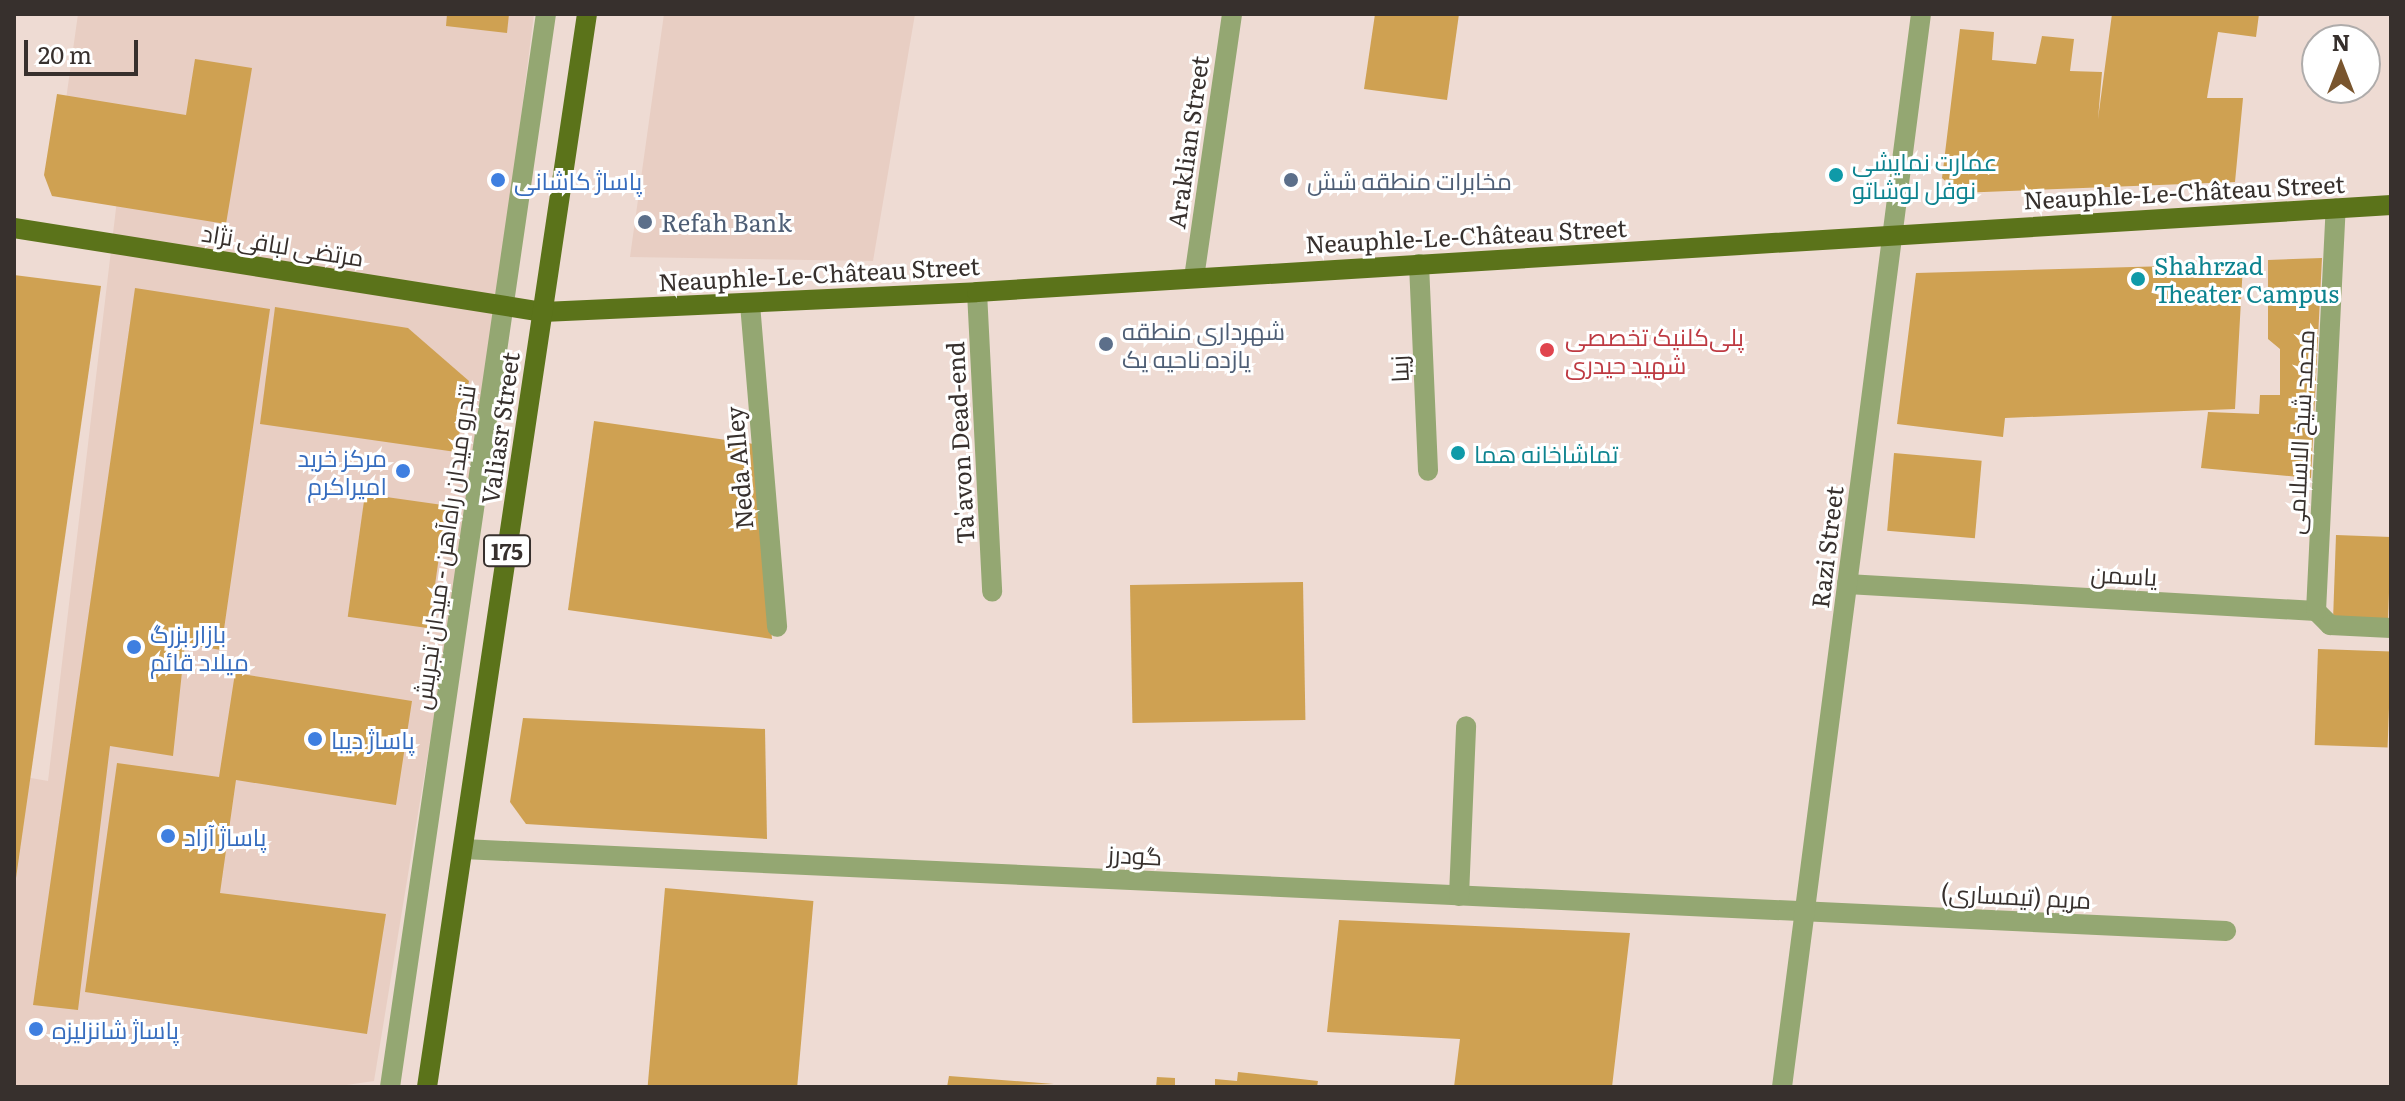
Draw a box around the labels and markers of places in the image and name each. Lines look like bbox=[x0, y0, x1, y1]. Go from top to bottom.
place label: عمارت نمایشی نوفل لوشاتو bbox=[1852, 147, 1998, 203]
place label: پاساژ کاشانی bbox=[514, 166, 642, 194]
place label: مخابرات منطقه شش bbox=[1307, 166, 1512, 194]
marker: عمارت نمایشی نوفل لوشاتو bbox=[1827, 166, 1845, 184]
marker: پاساژ کاشانی bbox=[489, 171, 507, 189]
marker: مخابرات منطقه شش bbox=[1282, 171, 1300, 189]
place label: Refah Bank bbox=[661, 208, 792, 236]
marker: Refah Bank bbox=[636, 213, 654, 231]
place label: Shahrzad Theater Campus bbox=[2154, 251, 2339, 307]
marker: Shahrzad Theater Campus bbox=[2129, 270, 2147, 288]
place label: شهرداری منطقه یازده ناحیه یک bbox=[1122, 316, 1285, 372]
place label: پلی‌کلنیک تخصصی شهید حیدری bbox=[1565, 322, 1744, 378]
marker: شهرداری منطقه یازده ناحیه یک bbox=[1097, 335, 1115, 353]
marker: پلی‌کلنیک تخصصی شهید حیدری bbox=[1536, 339, 1558, 361]
place label: تماشاخانه هما bbox=[1474, 439, 1618, 467]
place label: مرکز خرید امیراکرم bbox=[298, 443, 387, 499]
marker: تماشاخانه هما bbox=[1449, 444, 1467, 462]
marker: مرکز خرید امیراکرم bbox=[394, 462, 412, 480]
place label: بازار بزرگ میلاد قائم bbox=[150, 619, 249, 675]
marker: بازار بزرگ میلاد قائم bbox=[125, 638, 143, 656]
place label: پاساژ دیبا bbox=[331, 725, 415, 753]
marker: پاساژ دیبا bbox=[306, 730, 324, 748]
place label: پاساژ آزاد bbox=[184, 822, 266, 850]
marker: پاساژ آزاد bbox=[159, 827, 177, 845]
place label: پاساژ شانزلیزه bbox=[52, 1015, 179, 1043]
marker: پاساژ شانزلیزه bbox=[27, 1020, 45, 1038]

